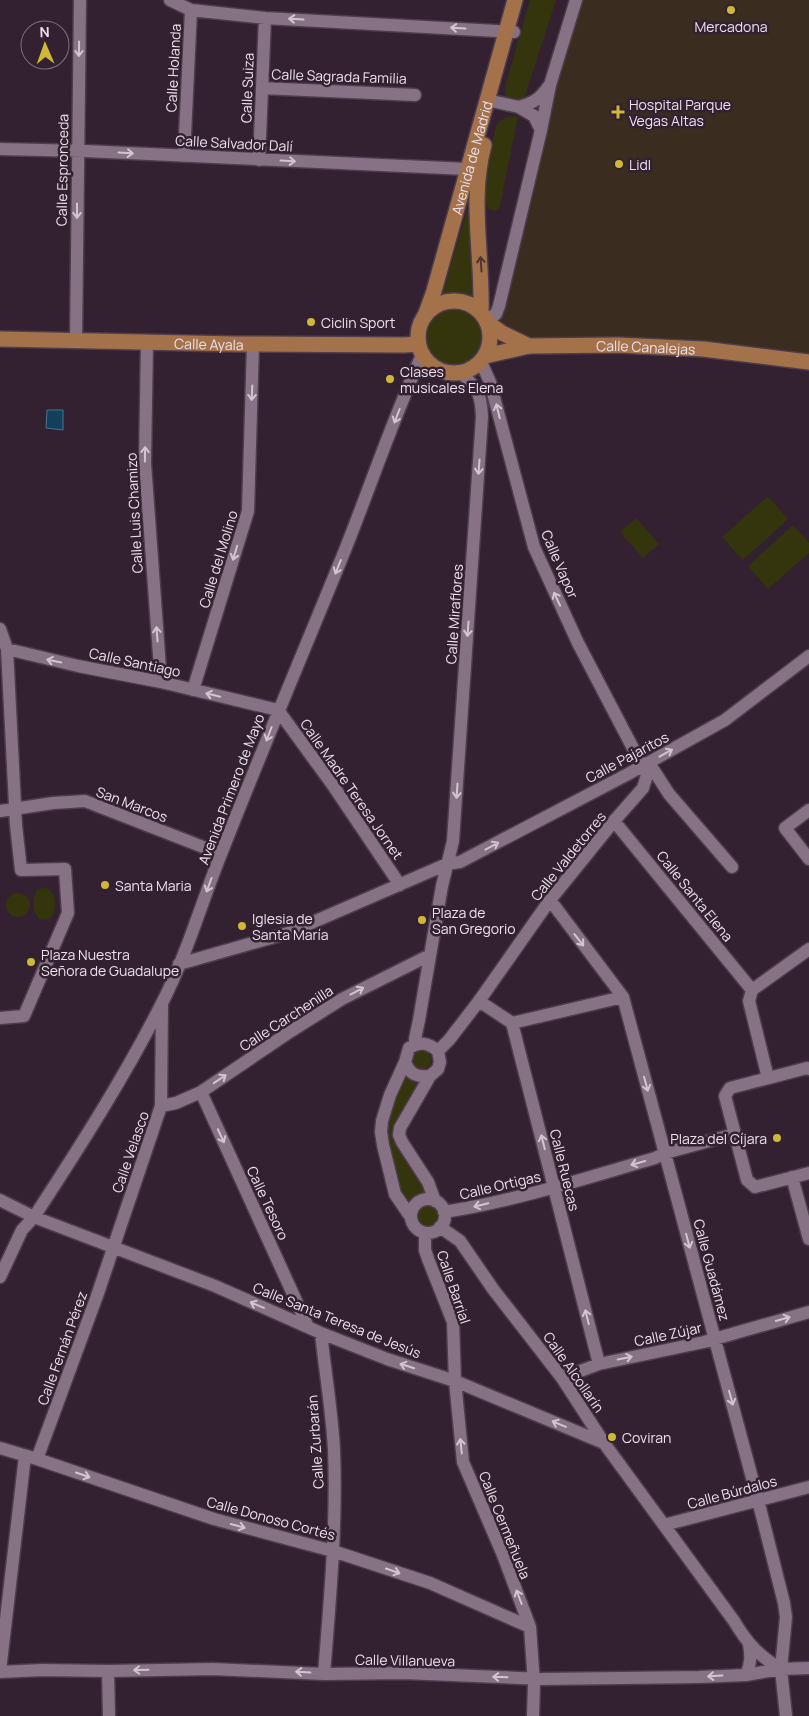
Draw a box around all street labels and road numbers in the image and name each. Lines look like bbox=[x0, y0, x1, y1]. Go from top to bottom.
street label: Calle Holanda bbox=[161, 23, 185, 113]
street label: Calle Suiza bbox=[236, 53, 258, 123]
street label: Calle Sagrada Familia bbox=[271, 64, 407, 88]
street label: Avenida de Madrid bbox=[446, 99, 496, 217]
street label: Calle Espronceda bbox=[52, 114, 72, 226]
street label: Calle Salvador Dalí bbox=[175, 130, 293, 156]
street label: Calle Ayala bbox=[174, 333, 244, 354]
street label: Calle Canalejas bbox=[596, 335, 696, 358]
street label: Calle Luis Chamizo bbox=[121, 452, 147, 574]
street label: Calle del Molino bbox=[194, 508, 242, 610]
street label: Calle Vapor bbox=[537, 527, 583, 601]
street label: Calle Miraflores bbox=[441, 563, 467, 665]
street label: Calle Santiago bbox=[87, 643, 183, 681]
street label: Avenida Primero de Mayo bbox=[193, 711, 269, 867]
street label: Calle Madre Teresa Jornet bbox=[296, 715, 408, 863]
street label: Calle Pajaritos bbox=[582, 727, 672, 787]
street label: San Marcos bbox=[94, 782, 170, 826]
street label: Calle Valdetorres bbox=[526, 807, 610, 905]
street label: Calle Santa Elena bbox=[653, 847, 737, 945]
street label: Calle Carchenilla bbox=[236, 981, 336, 1055]
street label: Calle Velasco bbox=[107, 1109, 153, 1195]
street label: Calle Ruecas bbox=[546, 1127, 584, 1213]
street label: Calle Tesoro bbox=[243, 1163, 293, 1243]
street label: Calle Ortigas bbox=[458, 1166, 542, 1204]
street label: Calle Guadámez bbox=[689, 1217, 735, 1323]
street label: Calle Barrial bbox=[433, 1248, 475, 1326]
street label: Calle Santa Teresa de Jesús bbox=[250, 1278, 424, 1362]
street label: Calle Fernán Pérez bbox=[33, 1288, 91, 1408]
street label: Calle Zújar bbox=[632, 1318, 704, 1350]
street label: Calle Alcollarín bbox=[539, 1328, 609, 1416]
street label: Calle Zurbarán bbox=[302, 1394, 328, 1490]
street label: Calle Cermeñuela bbox=[475, 1468, 535, 1582]
street label: Calle Búrdalos bbox=[685, 1471, 779, 1513]
street label: Calle Donoso Cortés bbox=[205, 1492, 337, 1544]
street label: Calle Villanueva bbox=[355, 1650, 455, 1670]

